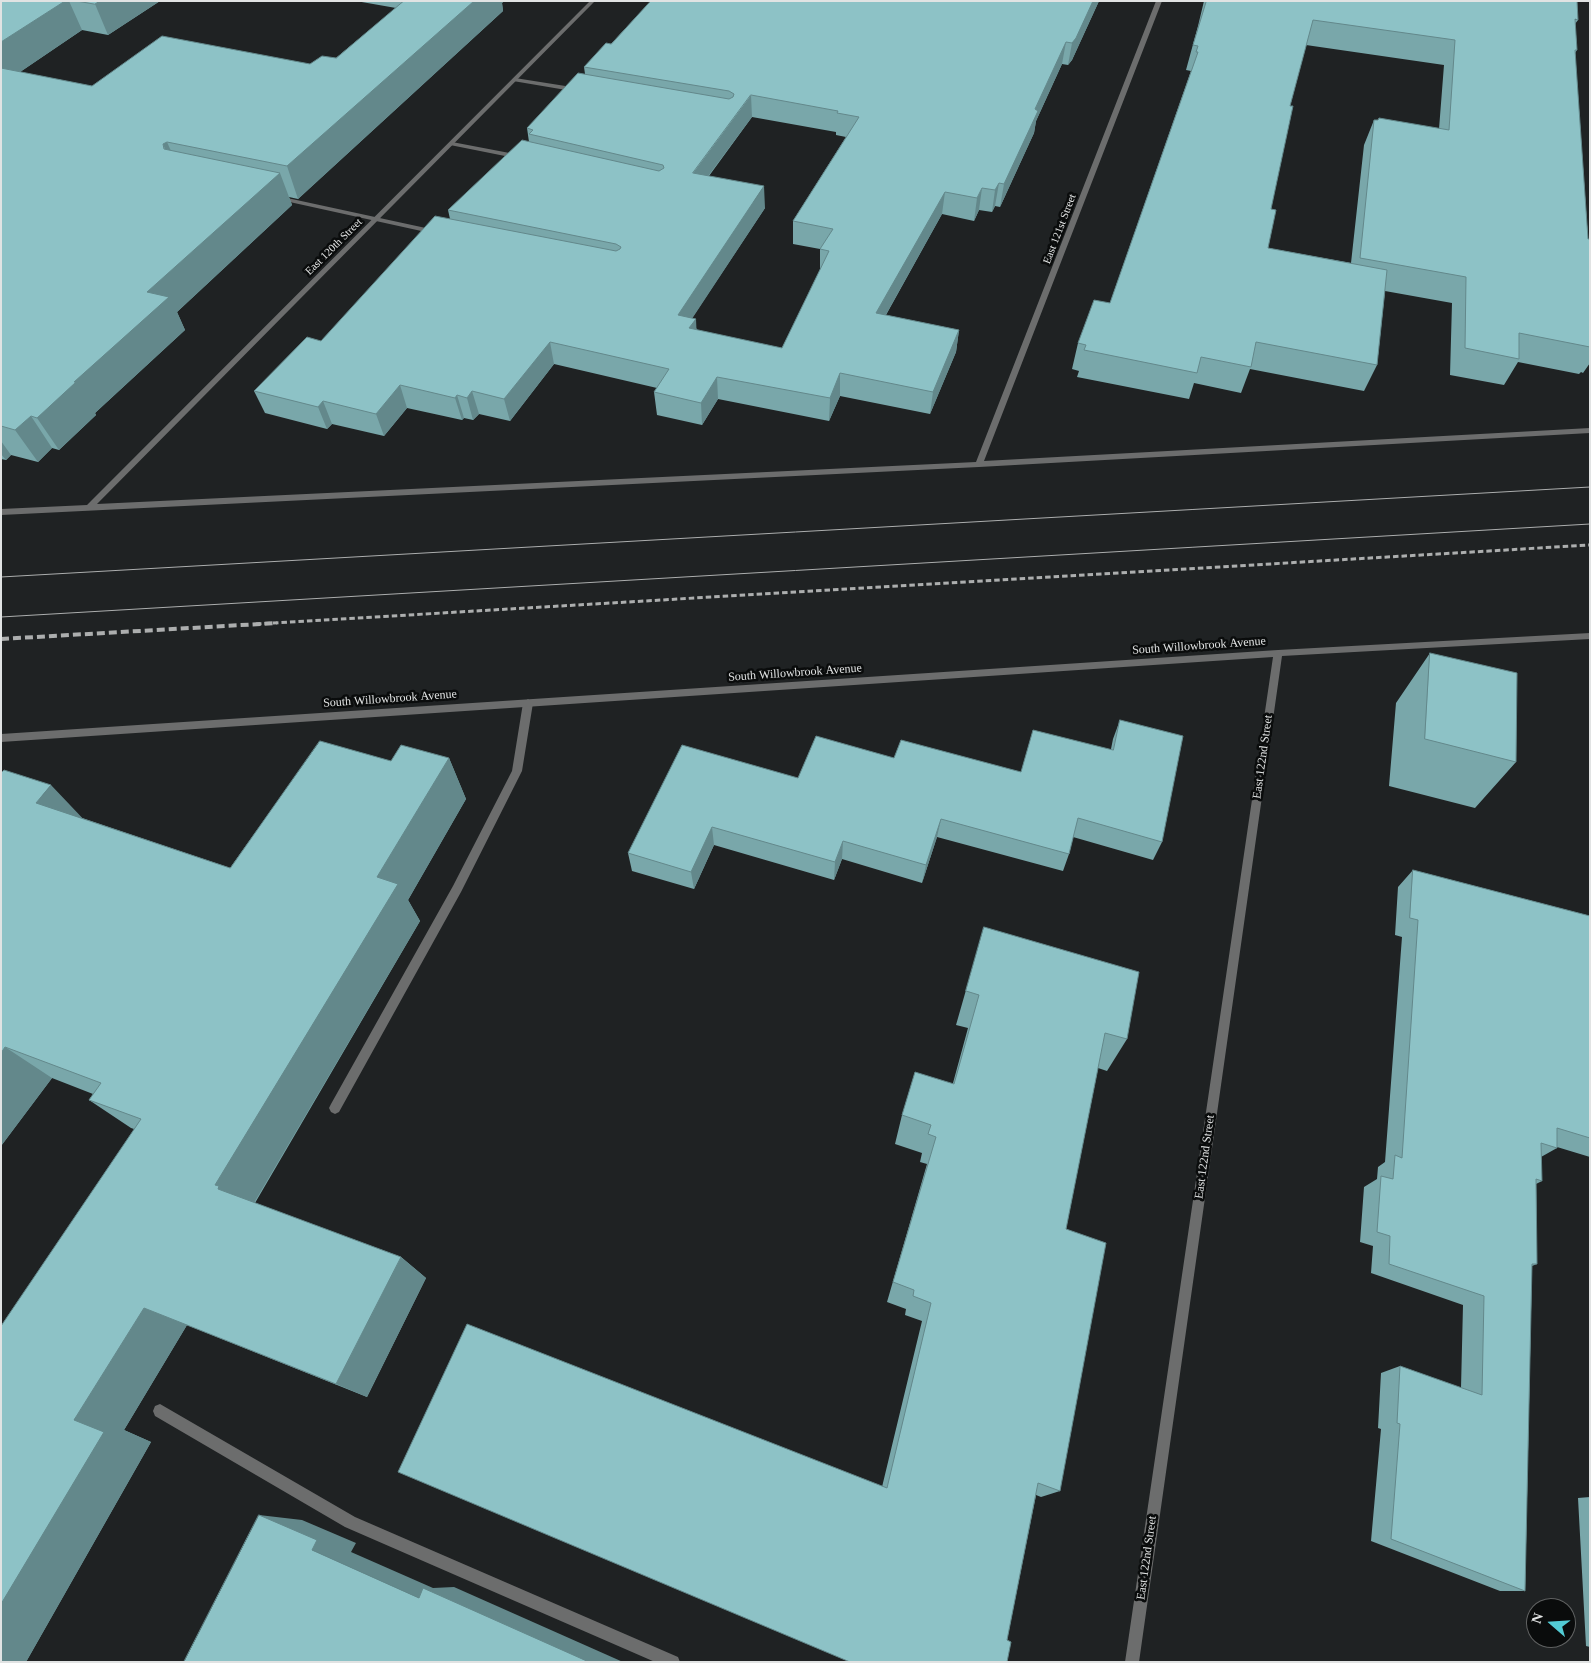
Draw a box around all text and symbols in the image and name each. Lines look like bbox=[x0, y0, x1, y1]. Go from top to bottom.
street label: East 121st Street bbox=[1041, 192, 1079, 266]
street label: East 120th Street bbox=[303, 216, 365, 278]
street label: South Willowbrook Avenue bbox=[1132, 634, 1266, 658]
street label: South Willowbrook Avenue bbox=[728, 661, 862, 685]
street label: South Willowbrook Avenue bbox=[323, 687, 457, 711]
street label: East 122nd Street bbox=[1250, 714, 1276, 800]
street label: East 122nd Street bbox=[1192, 1114, 1218, 1200]
street label: East 122nd Street bbox=[1134, 1515, 1160, 1601]
north arrow bbox=[1526, 1598, 1576, 1648]
text: N bbox=[1529, 1611, 1546, 1626]

